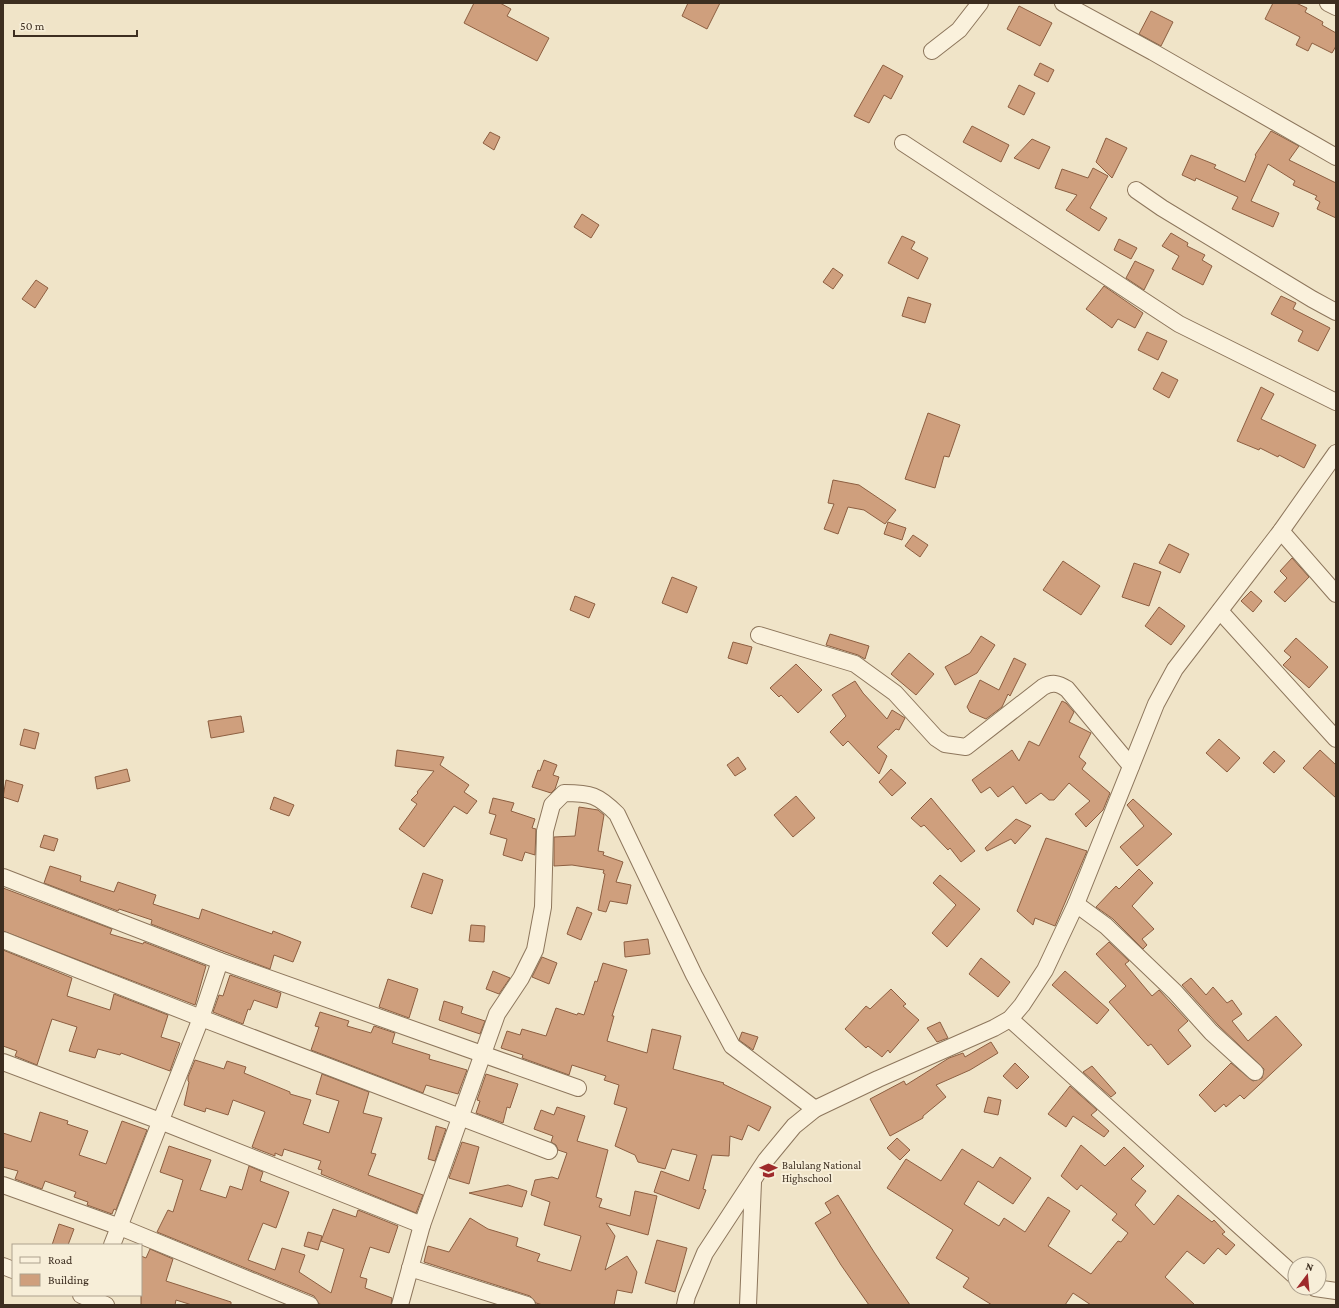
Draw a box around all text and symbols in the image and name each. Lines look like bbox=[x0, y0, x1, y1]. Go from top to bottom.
scale bar bbox=[14, 12, 137, 38]
text: 50 m bbox=[20, 19, 45, 33]
place label: Balulang National Highschool bbox=[782, 1159, 861, 1185]
school or university icon: Balulang National Highschool bbox=[759, 1161, 779, 1181]
legend bbox=[12, 1244, 142, 1296]
text: Road bbox=[48, 1253, 73, 1267]
north arrow bbox=[1287, 1256, 1327, 1296]
text: N bbox=[1304, 1260, 1315, 1273]
text: Building bbox=[48, 1273, 89, 1287]

